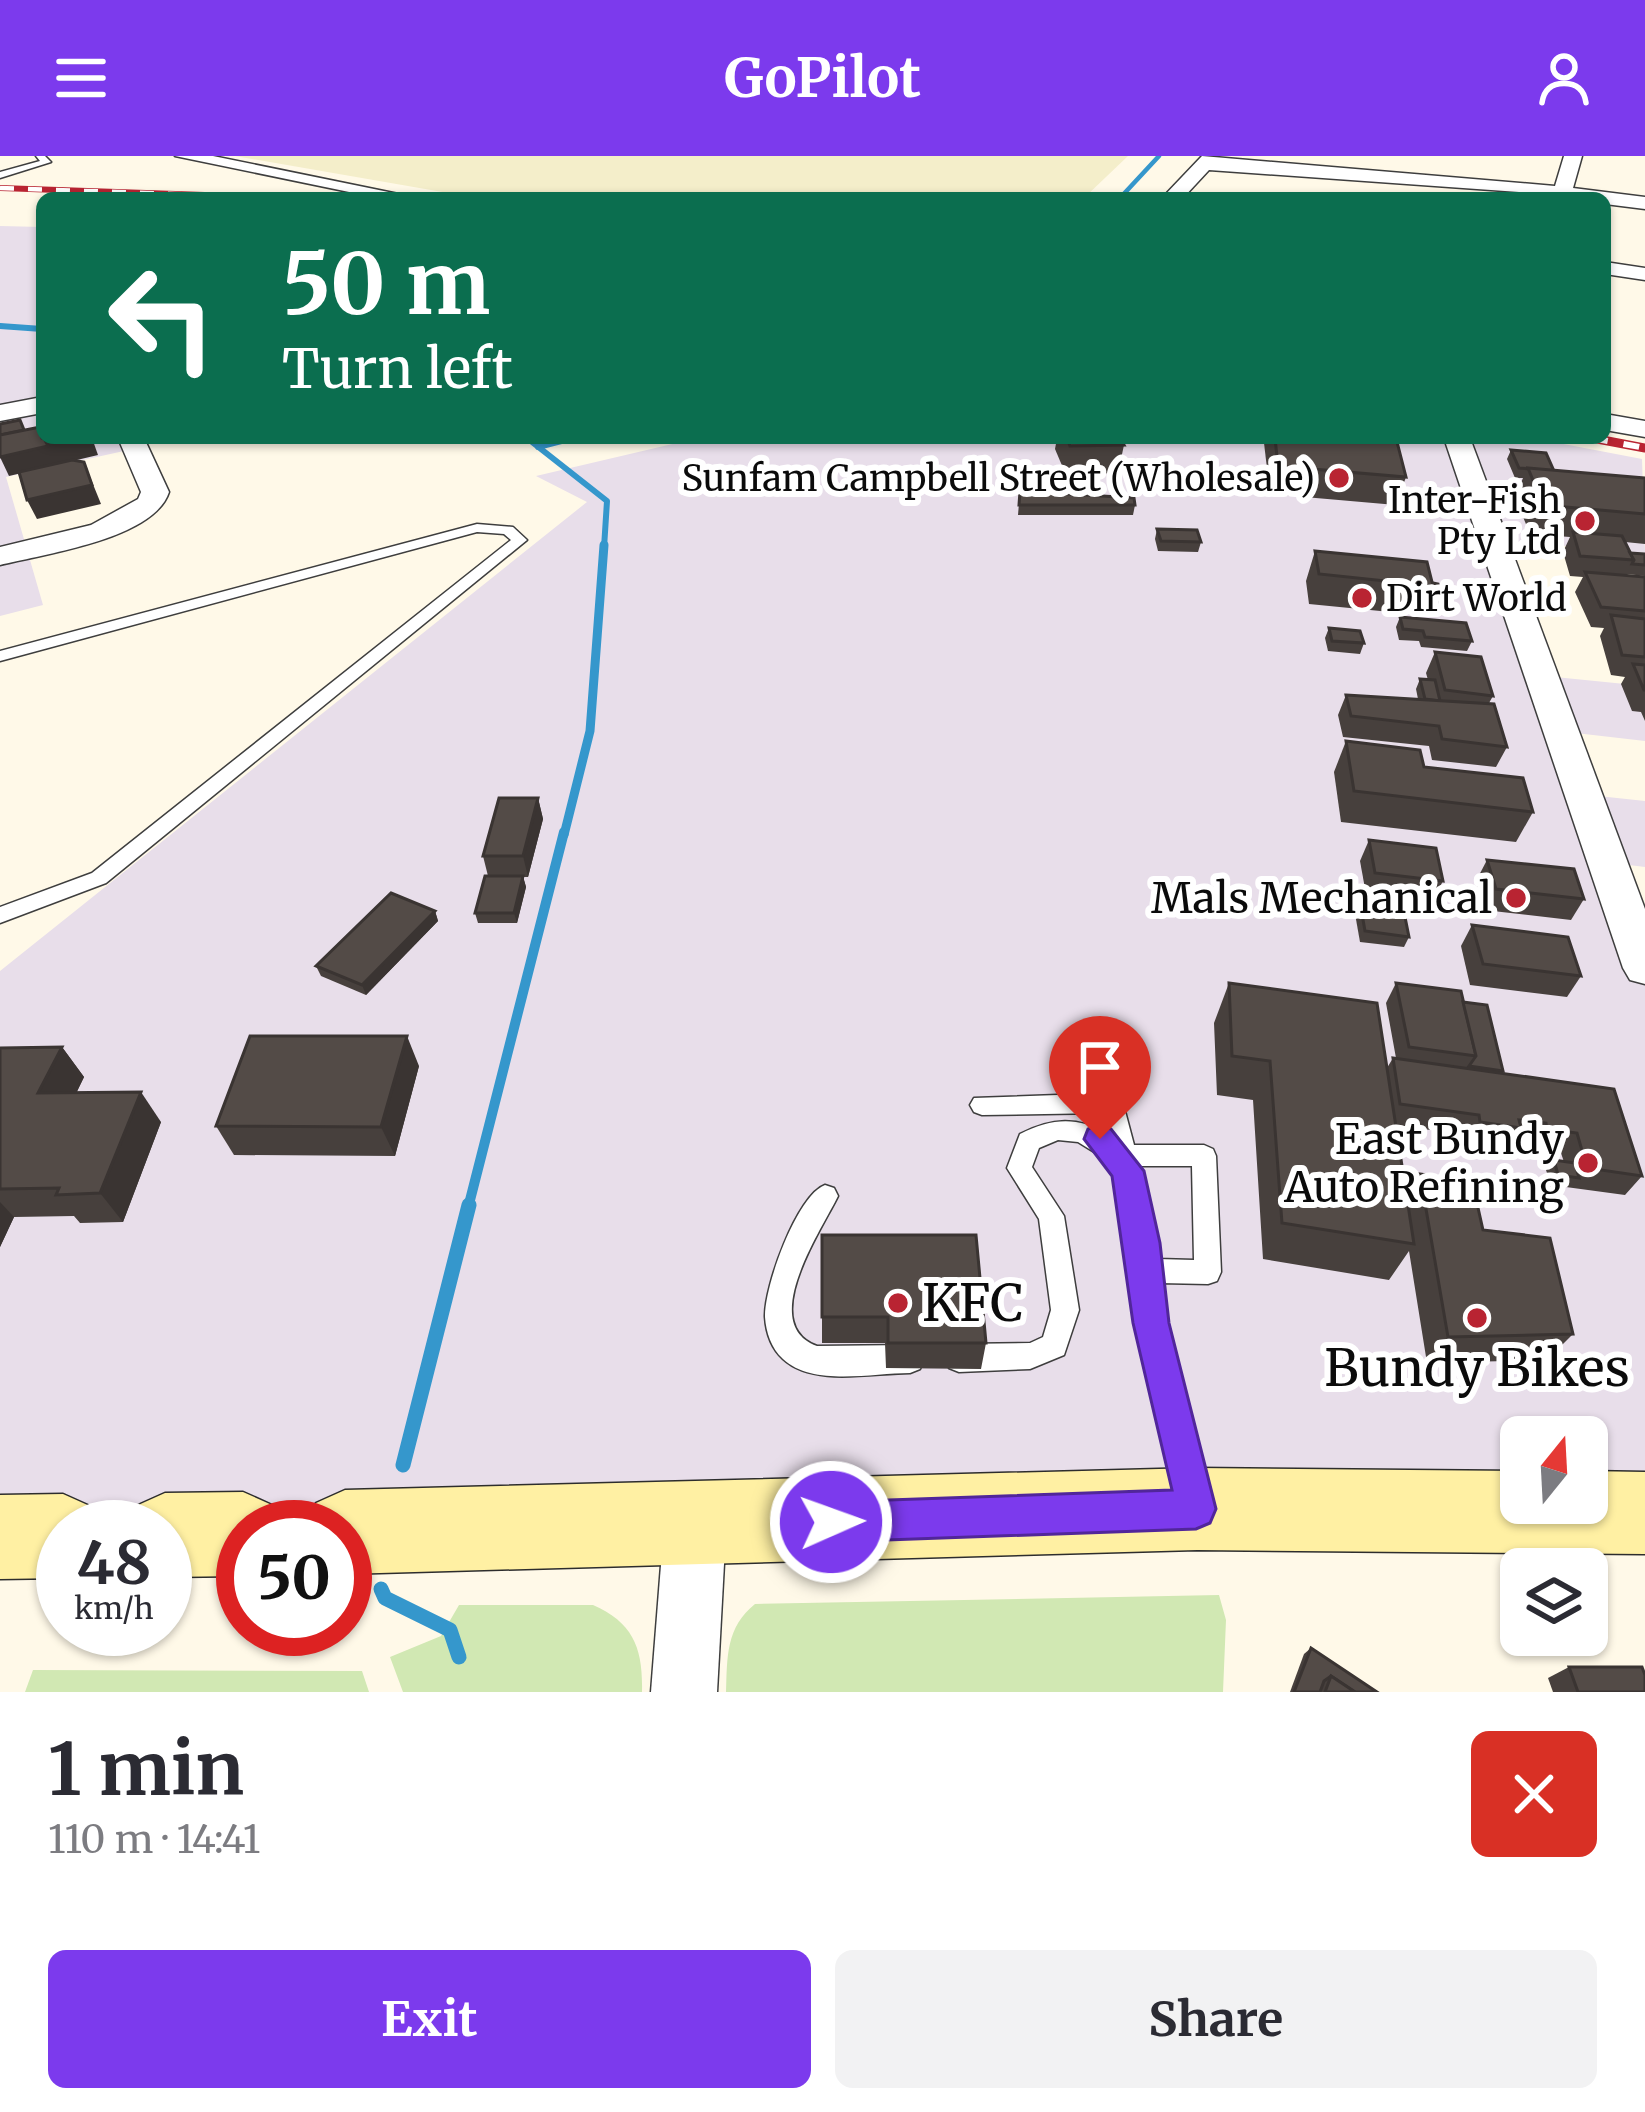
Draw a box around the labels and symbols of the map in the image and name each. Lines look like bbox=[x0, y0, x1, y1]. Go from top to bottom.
place label: Sunfam Campbell Street (Wholesale) bbox=[682, 456, 1315, 501]
marker: Sunfam Campbell Street (Wholesale) bbox=[1326, 465, 1352, 491]
place label: Inter-Fish Pty Ltd bbox=[1388, 478, 1561, 564]
marker: Inter-Fish Pty Ltd bbox=[1572, 508, 1598, 534]
place label: Dirt World bbox=[1386, 576, 1567, 621]
marker: Dirt World bbox=[1349, 585, 1375, 611]
place label: Mals Mechanical bbox=[1151, 872, 1492, 924]
marker: Mals Mechanical bbox=[1503, 885, 1529, 911]
pin bbox=[1049, 1016, 1151, 1139]
place label: East Bundy Auto Refining bbox=[1283, 1113, 1565, 1214]
marker: East Bundy Auto Refining bbox=[1575, 1150, 1601, 1176]
place label: KFC bbox=[922, 1271, 1023, 1335]
marker: KFC bbox=[885, 1290, 911, 1316]
marker: Bundy Bikes bbox=[1464, 1305, 1490, 1331]
place label: Bundy Bikes bbox=[1324, 1336, 1630, 1400]
north arrow bbox=[1500, 1416, 1608, 1524]
position arrow bbox=[768, 1459, 894, 1585]
speed limit sign: 50 bbox=[216, 1500, 372, 1656]

